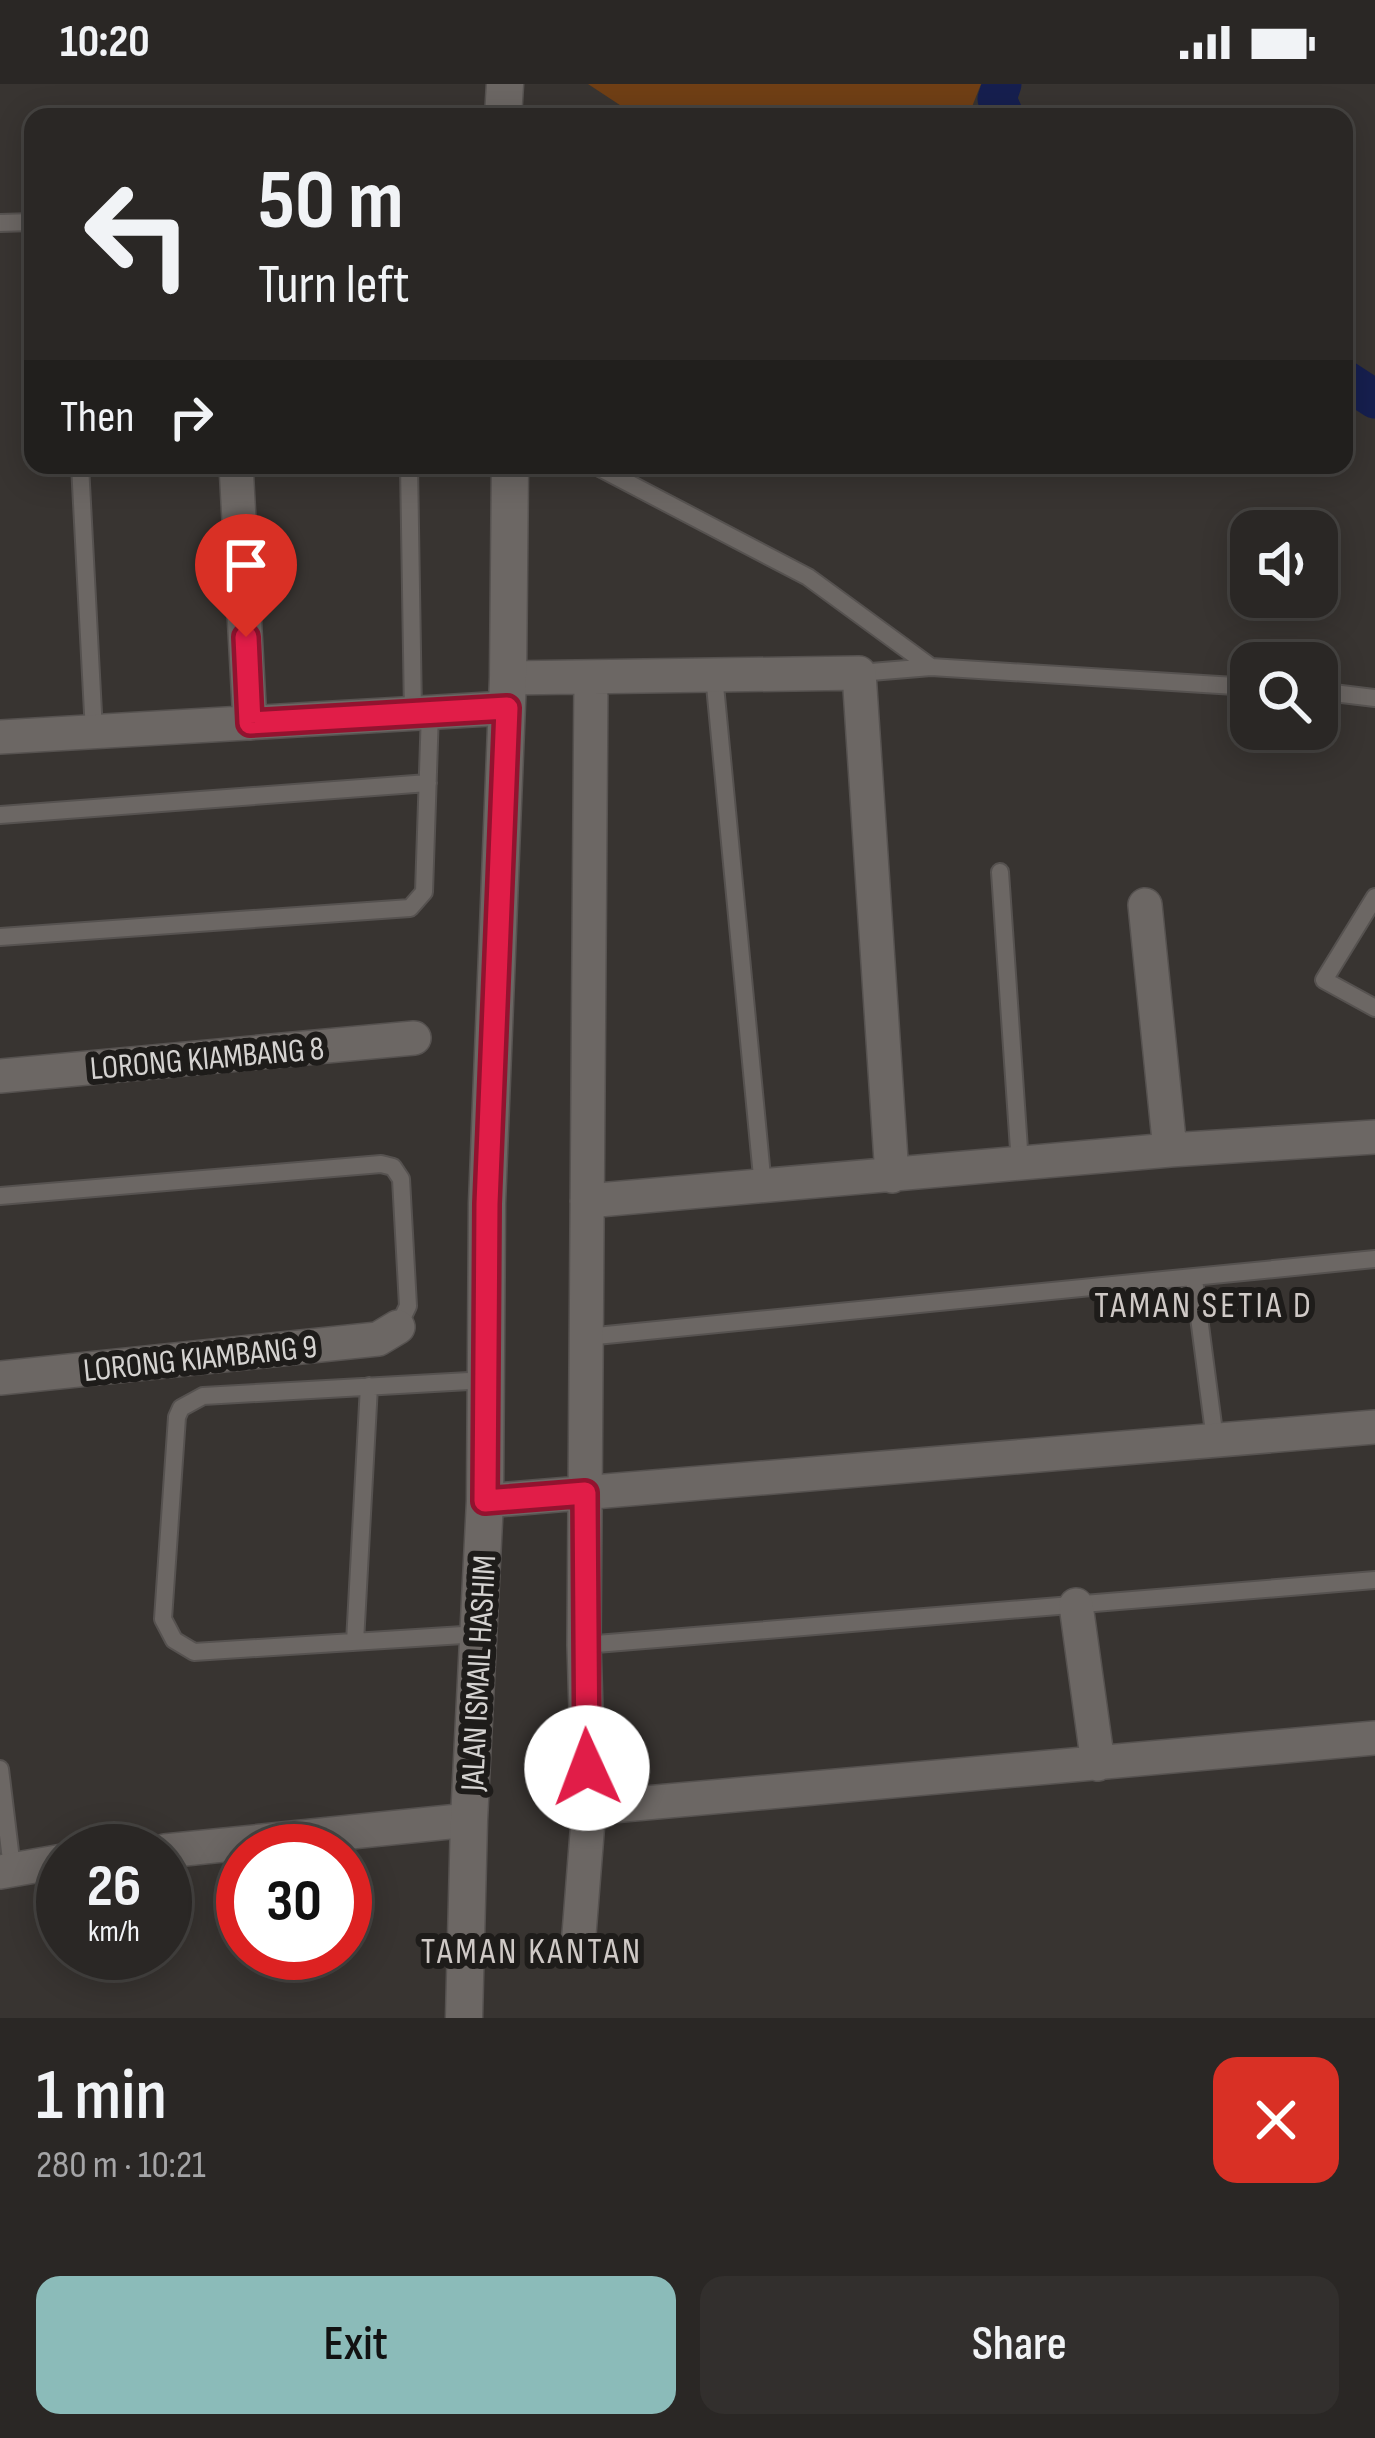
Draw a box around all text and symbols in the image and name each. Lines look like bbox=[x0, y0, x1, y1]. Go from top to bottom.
text: 10:20 bbox=[60, 15, 150, 70]
text: 50 m bbox=[258, 151, 404, 252]
icon: left bbox=[60, 156, 216, 312]
text: Turn left bbox=[258, 253, 410, 318]
icon: right bbox=[158, 384, 224, 450]
text: Then bbox=[60, 390, 134, 445]
map controls bbox=[1230, 510, 1338, 750]
button: sound bbox=[1230, 510, 1338, 618]
pin bbox=[195, 514, 297, 637]
icon: arrive bbox=[213, 532, 279, 598]
button: search bbox=[1230, 642, 1338, 750]
street label: LORONG KIAMBANG 8 bbox=[88, 1029, 326, 1089]
district label: TAMAN SETIA D bbox=[1094, 1285, 1314, 1328]
street label: LORONG KIAMBANG 9 bbox=[81, 1327, 319, 1391]
street label: JALAN ISMAIL HASHIM bbox=[453, 1554, 505, 1793]
position arrow bbox=[524, 1705, 650, 1831]
speed limit sign: 30 bbox=[216, 1824, 372, 1980]
text: 26 bbox=[87, 1851, 141, 1923]
text: km/h bbox=[88, 1914, 140, 1950]
district label: TAMAN KANTAN bbox=[421, 1931, 643, 1974]
text: 1 min bbox=[36, 2053, 167, 2140]
button: close bbox=[1213, 2057, 1339, 2183]
text: 280 m · 10:21 bbox=[36, 2142, 206, 2189]
button: Exit bbox=[36, 2276, 676, 2414]
button: Share bbox=[700, 2276, 1339, 2414]

